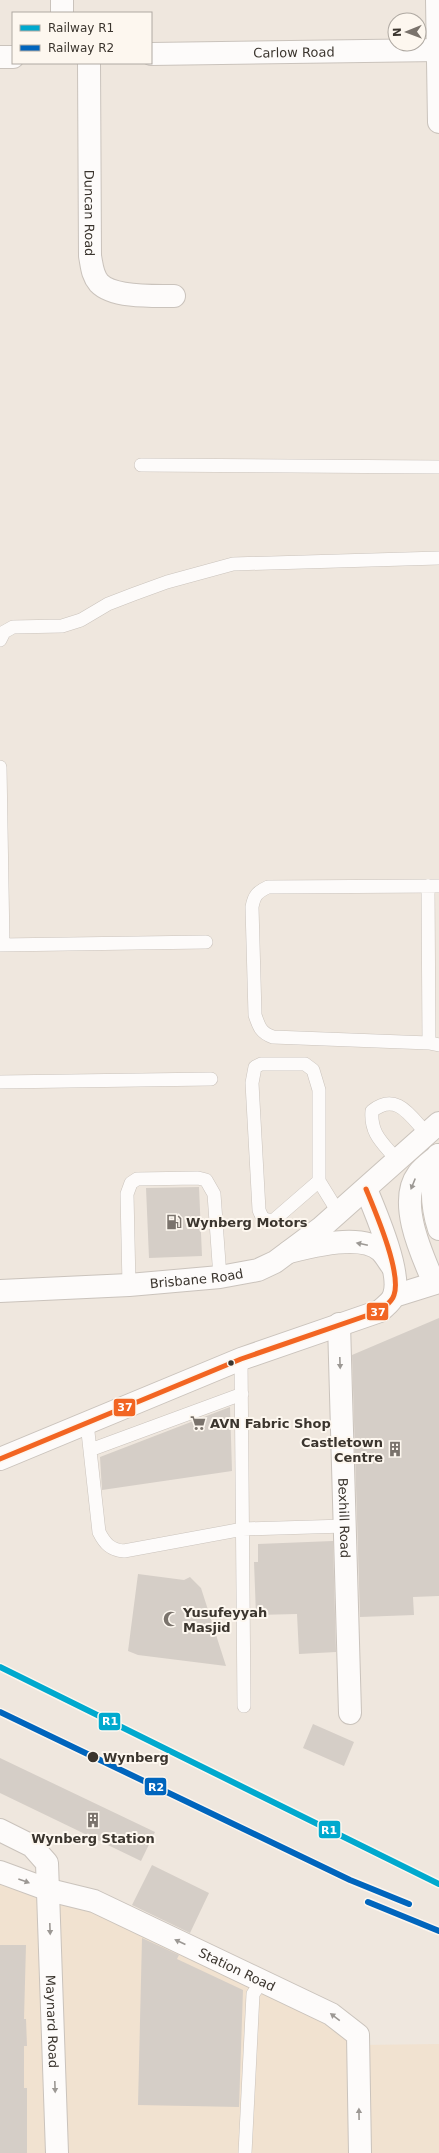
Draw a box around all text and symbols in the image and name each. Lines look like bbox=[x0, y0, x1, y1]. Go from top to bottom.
legend bbox=[12, 12, 152, 64]
north arrow bbox=[387, 12, 427, 52]
text: Railway R1 bbox=[48, 21, 114, 35]
text: N bbox=[391, 27, 404, 37]
text: Railway R2 bbox=[48, 41, 114, 55]
street label: Carlow Road bbox=[253, 44, 335, 60]
street label: Duncan Road bbox=[82, 170, 98, 256]
one-way arrow bbox=[410, 1179, 416, 1191]
fuel station icon: Wynberg Motors bbox=[165, 1213, 183, 1231]
place label: Wynberg Motors bbox=[186, 1215, 308, 1230]
one-way arrow bbox=[356, 1241, 369, 1247]
street label: Brisbane Road bbox=[149, 1265, 244, 1291]
line badge: 37 bbox=[366, 1302, 389, 1321]
text: 37 bbox=[370, 1306, 386, 1319]
one-way arrow bbox=[337, 1357, 343, 1370]
unlabelled marker bbox=[226, 1358, 236, 1368]
line badge: 37 bbox=[113, 1398, 136, 1417]
text: 37 bbox=[117, 1401, 133, 1414]
supermarket icon: AVN Fabric Shop bbox=[189, 1414, 207, 1432]
place label: AVN Fabric Shop bbox=[210, 1416, 331, 1431]
place label: Castletown Centre bbox=[301, 1435, 383, 1465]
building icon: Castletown Centre bbox=[386, 1440, 404, 1458]
street label: Bexhill Road bbox=[336, 1478, 353, 1558]
place label: Yusufeyyah Masjid bbox=[182, 1605, 267, 1635]
mosque icon: Yusufeyyah Masjid bbox=[162, 1610, 180, 1628]
line badge: R1 bbox=[98, 1712, 121, 1731]
text: R1 bbox=[102, 1715, 118, 1728]
marker: Wynberg bbox=[86, 1750, 100, 1764]
place label: Wynberg bbox=[103, 1750, 169, 1765]
line badge: R2 bbox=[144, 1777, 167, 1796]
text: R2 bbox=[148, 1781, 164, 1794]
building icon: Wynberg Station bbox=[84, 1811, 102, 1829]
line badge: R1 bbox=[318, 1820, 341, 1839]
text: R1 bbox=[321, 1824, 337, 1837]
place label: Wynberg Station bbox=[31, 1831, 155, 1846]
one-way arrow bbox=[19, 1879, 31, 1885]
one-way arrow bbox=[47, 1923, 53, 1936]
one-way arrow bbox=[175, 1939, 186, 1945]
street label: Station Road bbox=[196, 1945, 278, 1994]
street label: Maynard Road bbox=[43, 1975, 62, 2068]
one-way arrow bbox=[330, 2013, 341, 2021]
one-way arrow bbox=[52, 2081, 58, 2094]
one-way arrow bbox=[356, 2107, 362, 2120]

